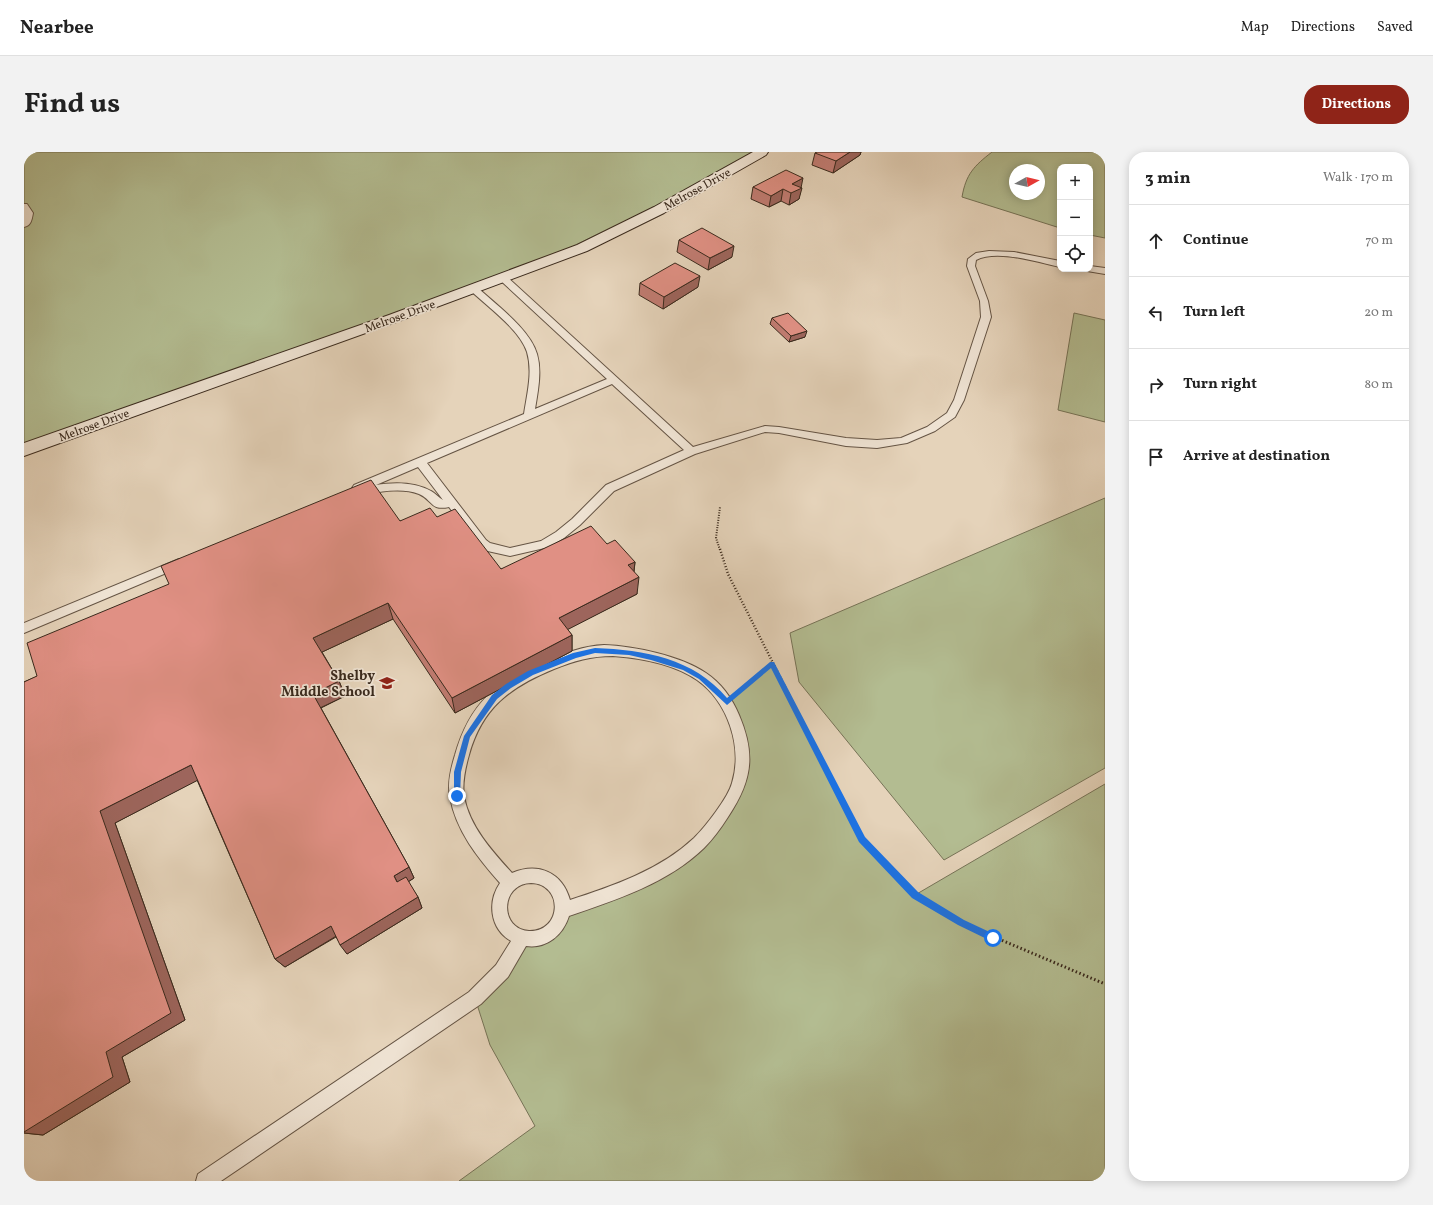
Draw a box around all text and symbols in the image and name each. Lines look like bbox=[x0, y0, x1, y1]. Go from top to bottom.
text: Nearbee bbox=[20, 15, 94, 41]
text: Map bbox=[1241, 18, 1269, 37]
text: Directions bbox=[1291, 18, 1355, 37]
text: Saved bbox=[1377, 18, 1413, 37]
text: Find us bbox=[24, 85, 120, 124]
button: Directions bbox=[1304, 85, 1409, 124]
north arrow bbox=[1009, 164, 1045, 200]
map controls bbox=[1057, 164, 1093, 272]
button: + bbox=[1057, 164, 1093, 200]
street label: Melrose Drive bbox=[661, 165, 734, 215]
text: 3 min bbox=[1145, 167, 1191, 190]
text: Walk · 170 m bbox=[1323, 169, 1393, 187]
button: − bbox=[1057, 200, 1093, 236]
icon: ahead bbox=[1145, 230, 1167, 252]
text: Continue bbox=[1183, 230, 1248, 251]
text: 70 m bbox=[1365, 232, 1393, 250]
button: locate bbox=[1057, 236, 1093, 272]
street label: Melrose Drive bbox=[363, 297, 438, 337]
icon: left bbox=[1145, 302, 1167, 324]
text: Turn left bbox=[1183, 302, 1245, 323]
text: 20 m bbox=[1364, 304, 1393, 322]
icon: right bbox=[1145, 374, 1167, 396]
text: Turn right bbox=[1183, 374, 1257, 395]
text: 80 m bbox=[1364, 376, 1393, 394]
street label: Melrose Drive bbox=[57, 406, 132, 446]
icon: arrive bbox=[1145, 446, 1167, 468]
text: Arrive at destination bbox=[1183, 446, 1330, 467]
place label: Shelby Middle School bbox=[281, 667, 375, 702]
school or university icon: Shelby Middle School bbox=[378, 674, 396, 692]
route end bbox=[448, 787, 466, 805]
route start bbox=[984, 929, 1002, 947]

